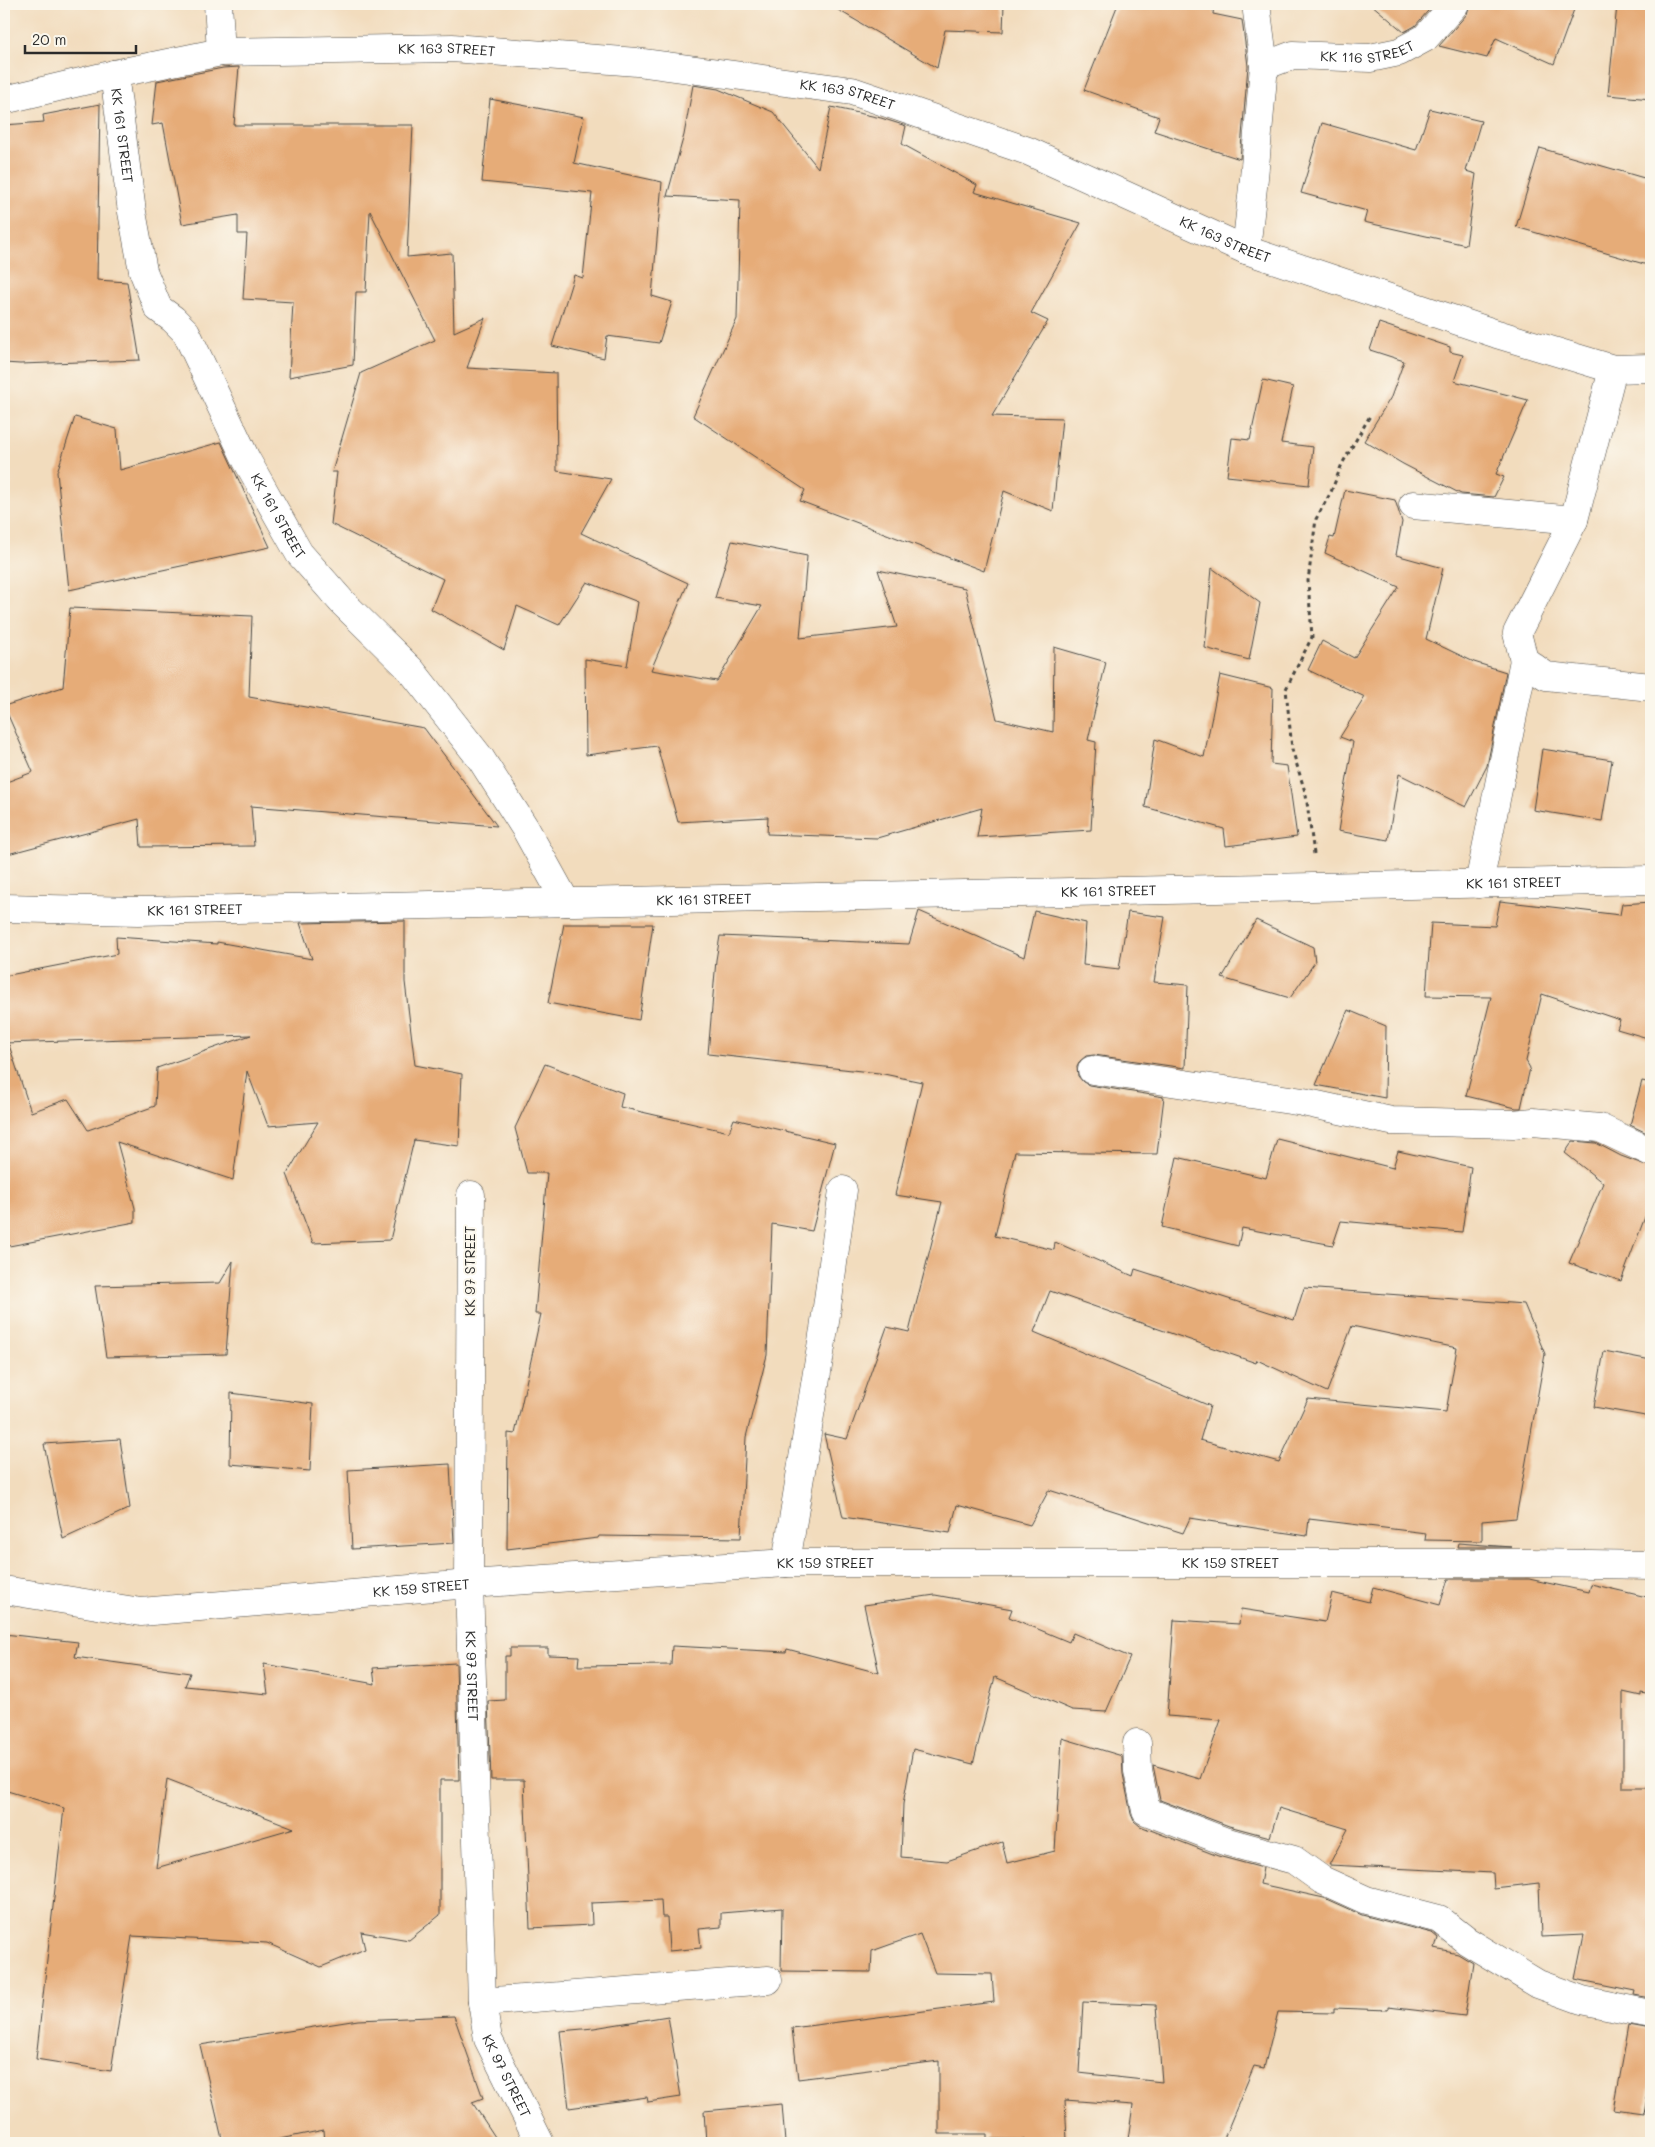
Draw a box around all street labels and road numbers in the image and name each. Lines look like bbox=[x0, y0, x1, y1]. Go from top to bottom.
street label: KK 116 STREET bbox=[1320, 35, 1418, 67]
street label: KK 163 STREET bbox=[398, 38, 496, 60]
street label: KK 163 STREET bbox=[799, 74, 898, 114]
street label: KK 161 STREET bbox=[107, 87, 138, 184]
street label: KK 163 STREET bbox=[1177, 211, 1274, 267]
street label: KK 161 STREET bbox=[247, 469, 310, 563]
street label: KK 161 STREET bbox=[1466, 872, 1562, 893]
street label: KK 161 STREET bbox=[1061, 880, 1157, 901]
street label: KK 161 STREET bbox=[656, 888, 752, 909]
street label: KK 161 STREET bbox=[147, 899, 243, 920]
street label: KK 97 STREET bbox=[460, 1226, 479, 1316]
street label: KK 159 STREET bbox=[776, 1553, 874, 1573]
street label: KK 159 STREET bbox=[1182, 1553, 1279, 1572]
street label: KK 159 STREET bbox=[372, 1574, 471, 1601]
street label: KK 97 STREET bbox=[461, 1630, 483, 1722]
street label: KK 97 STREET bbox=[478, 2031, 536, 2121]

